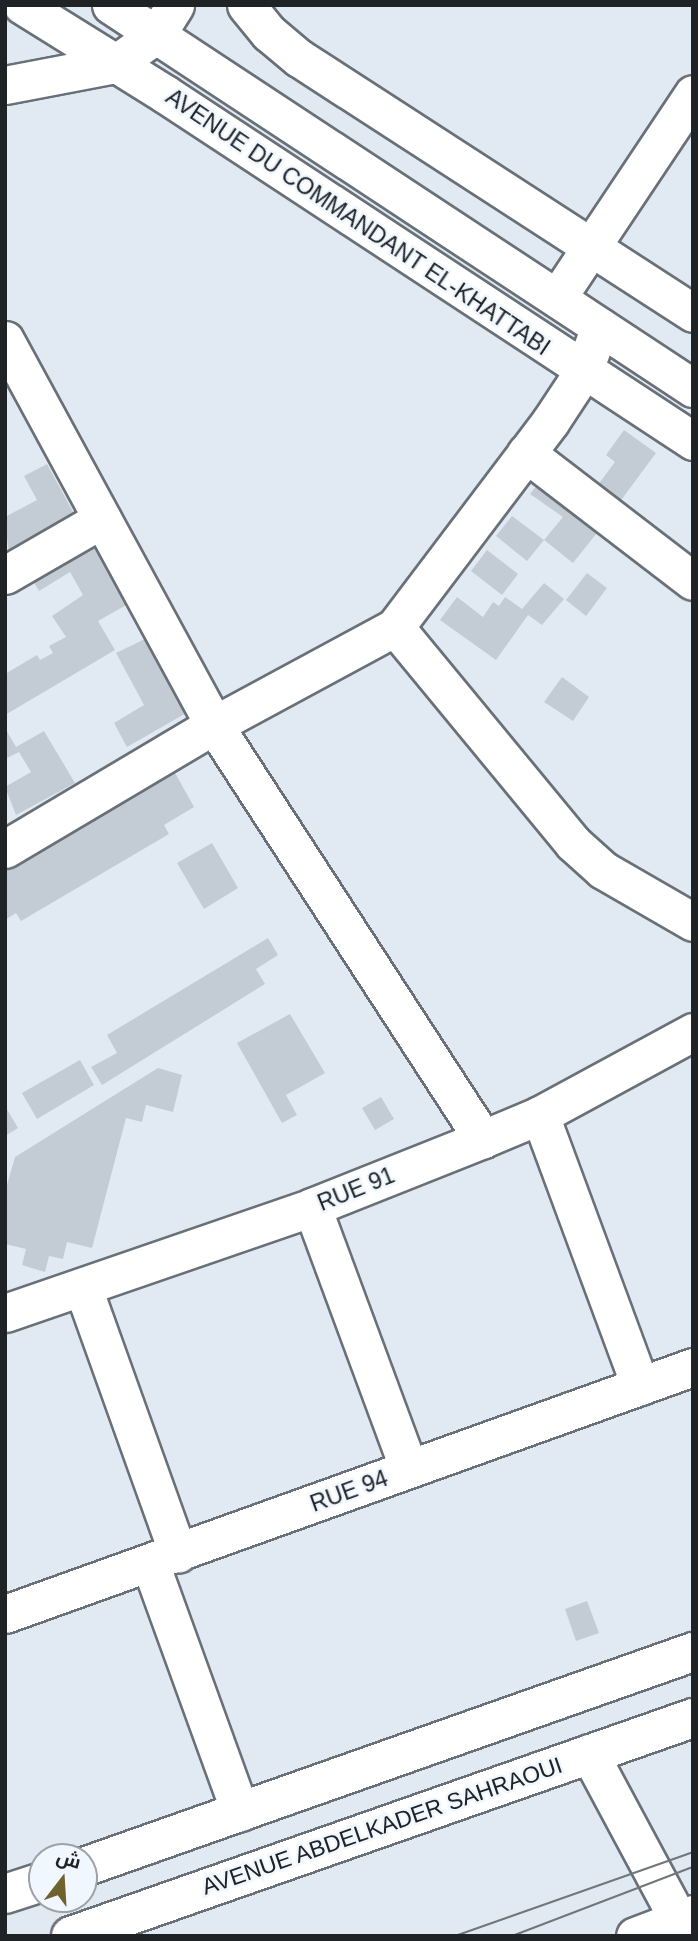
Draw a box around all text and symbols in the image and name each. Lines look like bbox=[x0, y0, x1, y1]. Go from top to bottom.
street label: AVENUE DU COMMANDANT EL-KHATTABI bbox=[161, 83, 555, 361]
street label: RUE 91 bbox=[313, 1161, 399, 1217]
street label: RUE 94 bbox=[306, 1464, 392, 1518]
street label: AVENUE ABDELKADER SAHRAOUI bbox=[198, 1751, 566, 1901]
north arrow bbox=[28, 1843, 98, 1913]
text: ش bbox=[54, 1846, 83, 1873]

